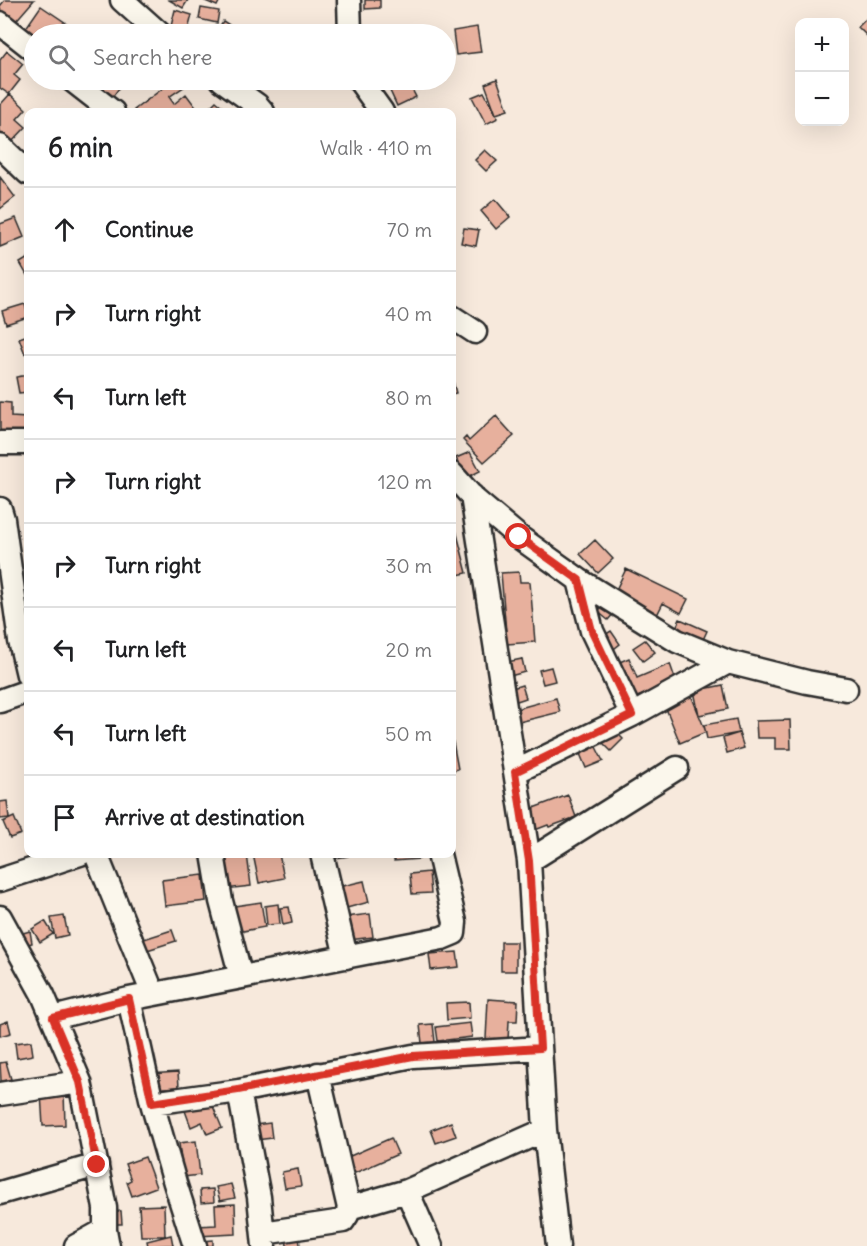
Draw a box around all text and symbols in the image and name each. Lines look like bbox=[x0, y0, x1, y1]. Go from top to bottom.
map controls bbox=[795, 18, 849, 126]
button: + bbox=[795, 18, 849, 72]
search box bbox=[24, 24, 456, 90]
icon: search bbox=[45, 41, 78, 74]
text: Search here bbox=[93, 43, 212, 71]
button: − bbox=[795, 72, 849, 126]
text: 6 min bbox=[48, 131, 113, 164]
text: Walk · 410 m bbox=[320, 135, 432, 160]
icon: ahead bbox=[48, 213, 81, 246]
text: Continue bbox=[105, 215, 194, 243]
text: 70 m bbox=[387, 217, 432, 242]
icon: right bbox=[48, 297, 81, 330]
text: Turn right bbox=[105, 299, 201, 327]
text: 40 m bbox=[385, 301, 432, 326]
icon: left bbox=[48, 381, 81, 414]
text: Turn left bbox=[105, 383, 186, 411]
text: 80 m bbox=[385, 385, 432, 410]
icon: right bbox=[48, 465, 81, 498]
text: Turn right bbox=[105, 467, 201, 495]
text: 120 m bbox=[378, 469, 432, 494]
route start bbox=[505, 523, 531, 549]
icon: right bbox=[48, 549, 81, 582]
text: Turn right bbox=[105, 551, 201, 579]
text: 30 m bbox=[385, 553, 432, 578]
icon: left bbox=[48, 633, 81, 666]
text: Turn left bbox=[105, 635, 186, 663]
text: 20 m bbox=[386, 637, 432, 662]
icon: left bbox=[48, 717, 81, 750]
text: Turn left bbox=[105, 719, 186, 747]
text: 50 m bbox=[385, 721, 432, 746]
icon: arrive bbox=[48, 801, 81, 834]
text: Arrive at destination bbox=[105, 803, 305, 831]
route end bbox=[83, 1151, 109, 1177]

